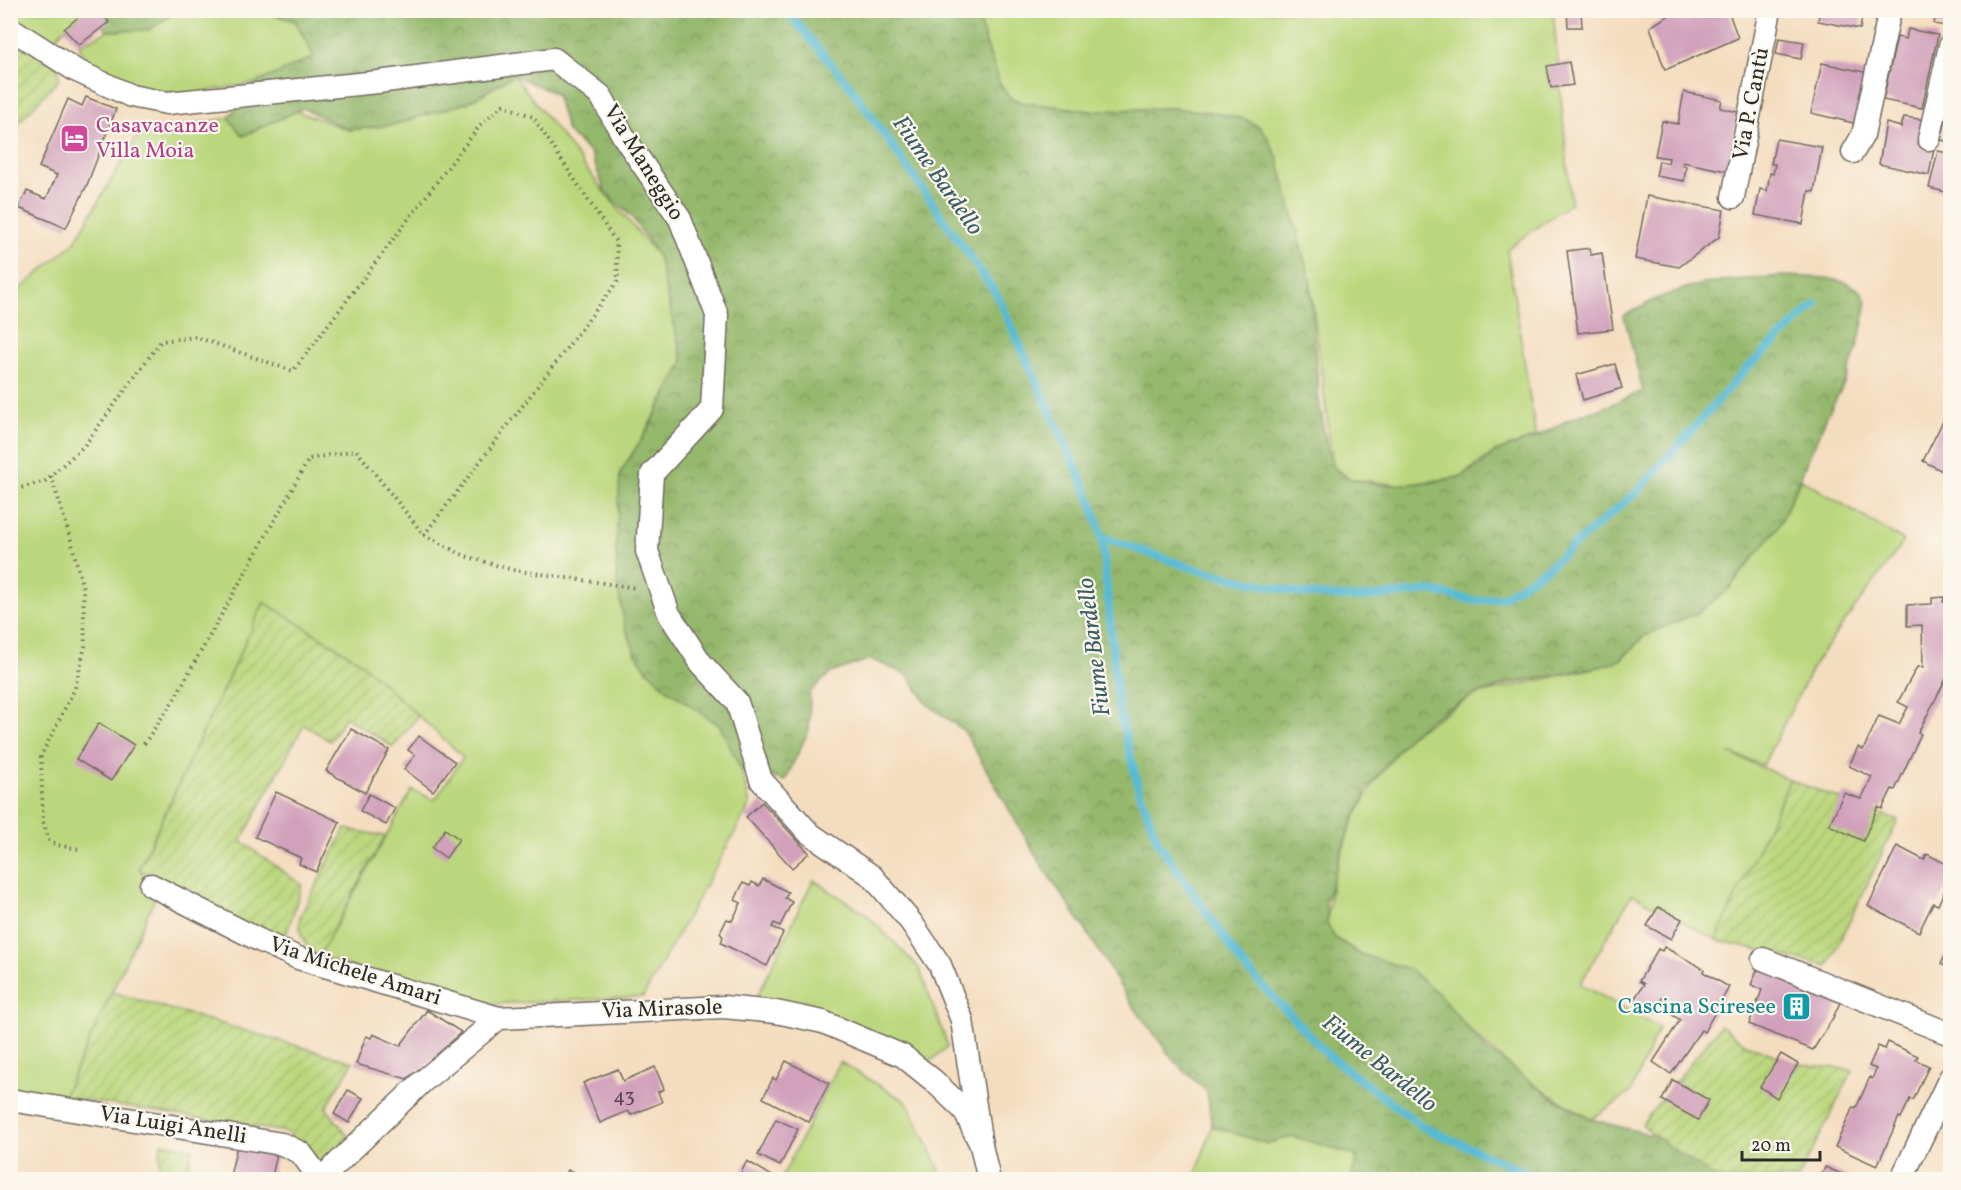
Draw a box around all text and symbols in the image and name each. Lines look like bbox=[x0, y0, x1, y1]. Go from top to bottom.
street label: Via P. Cantù bbox=[1726, 45, 1778, 163]
street label: Via Maneggio bbox=[595, 99, 691, 227]
water label: Fiume Bardello bbox=[883, 109, 991, 243]
place label: Casavacanze Villa Moia bbox=[96, 111, 219, 167]
hotel icon: Casavacanze Villa Moia bbox=[59, 123, 91, 155]
water label: Fiume Bardello bbox=[1070, 576, 1120, 718]
street label: Via Michele Amari bbox=[265, 930, 445, 1014]
building icon: Cascina Sciresee bbox=[1781, 991, 1813, 1023]
street label: Via Mirasole bbox=[601, 992, 723, 1028]
place label: Cascina Sciresee bbox=[1618, 992, 1776, 1023]
water label: Fiume Bardello bbox=[1314, 1007, 1444, 1121]
house number: 43 bbox=[613, 1083, 635, 1111]
street label: Via Luigi Anelli bbox=[97, 1099, 249, 1153]
scale bar bbox=[1742, 1124, 1820, 1162]
text: 20 m bbox=[1751, 1134, 1791, 1159]

